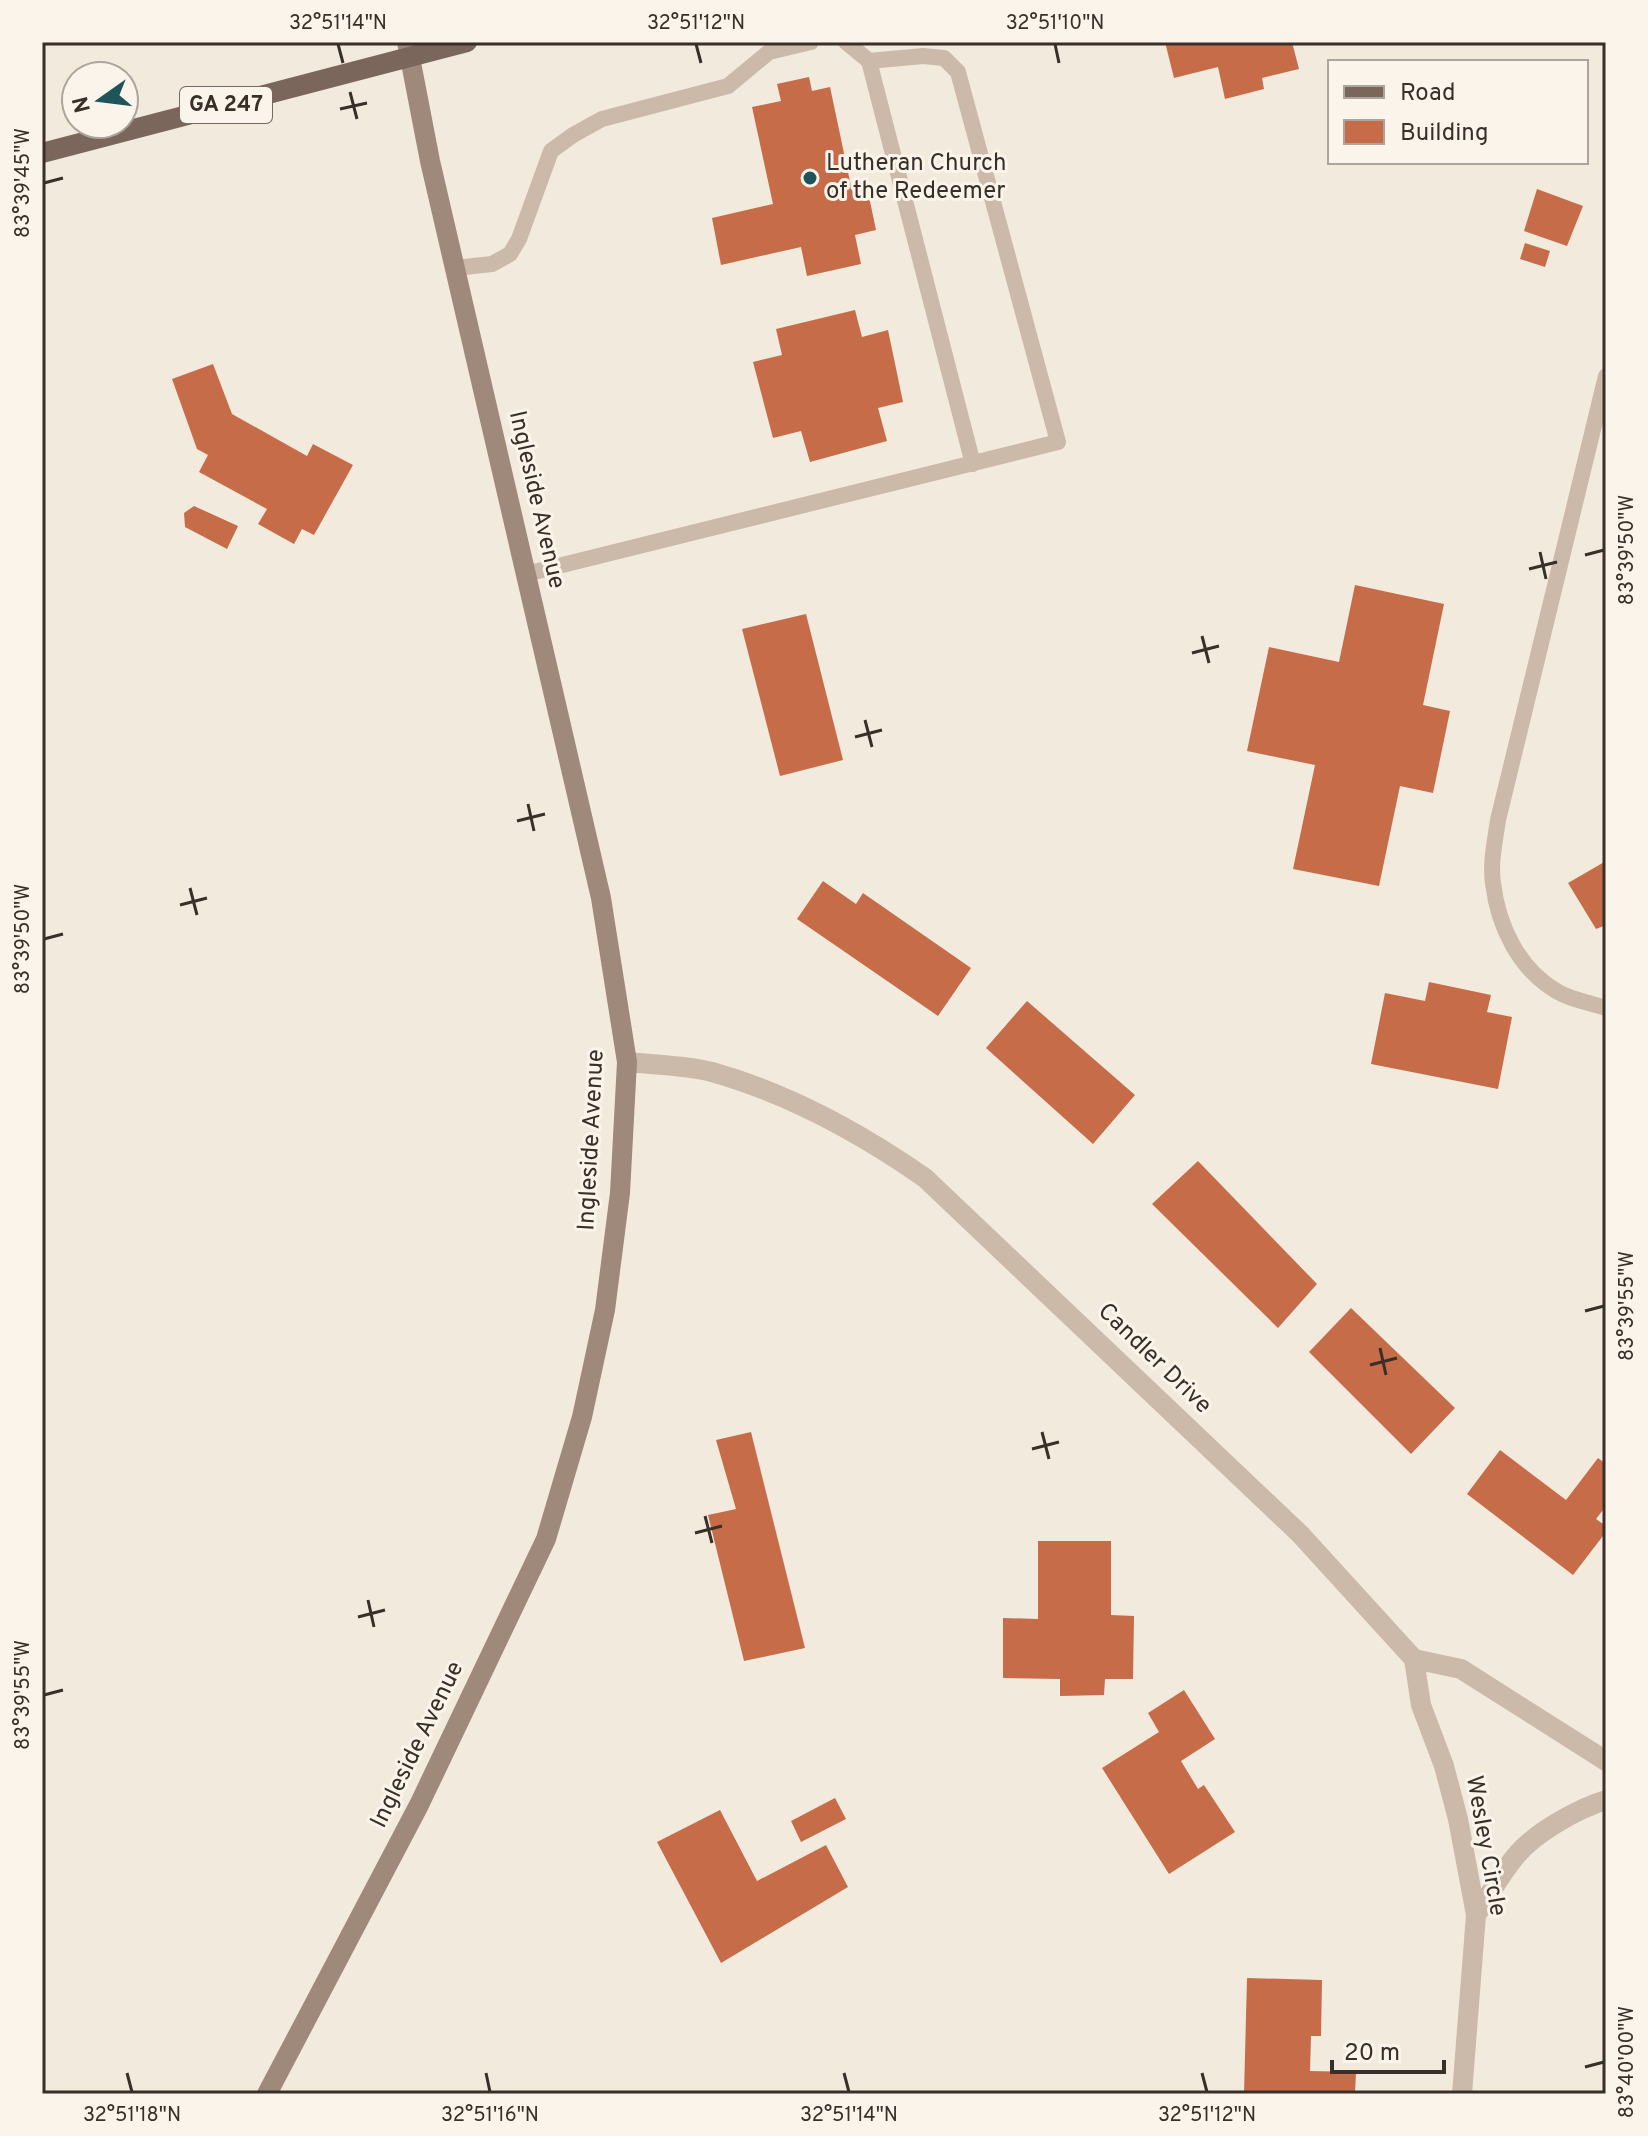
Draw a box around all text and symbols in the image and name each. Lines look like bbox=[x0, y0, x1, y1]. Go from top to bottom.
text: 32°51'14"N bbox=[289, 11, 387, 37]
text: 32°51'12"N bbox=[647, 11, 745, 37]
text: 32°51'10"N bbox=[1006, 11, 1104, 37]
north arrow bbox=[60, 60, 140, 140]
legend bbox=[1328, 60, 1588, 164]
text: Road bbox=[1400, 79, 1456, 109]
road number: GA 247 bbox=[180, 87, 272, 123]
text: N bbox=[68, 93, 98, 115]
text: Building bbox=[1400, 119, 1489, 149]
text: 83°39'45"W bbox=[11, 128, 37, 238]
place label: Lutheran Church of the Redeemer bbox=[826, 149, 1006, 207]
marker: Lutheran Church of the Redeemer bbox=[801, 169, 819, 187]
street label: Ingleside Avenue bbox=[501, 408, 571, 592]
text: 83°39'50"W bbox=[1615, 495, 1641, 605]
text: 83°39'50"W bbox=[11, 884, 37, 994]
street label: Ingleside Avenue bbox=[572, 1048, 612, 1232]
text: 83°39'55"W bbox=[1615, 1251, 1641, 1361]
street label: Candler Drive bbox=[1091, 1297, 1217, 1421]
text: 83°39'55"W bbox=[11, 1640, 37, 1750]
street label: Ingleside Avenue bbox=[365, 1657, 471, 1833]
street label: Wesley Circle bbox=[1458, 1773, 1512, 1919]
text: 83°40'00"W bbox=[1615, 2006, 1641, 2118]
scale bar bbox=[1332, 2024, 1444, 2074]
text: 20 m bbox=[1344, 2039, 1400, 2069]
text: 32°51'18"N bbox=[83, 2103, 181, 2129]
text: 32°51'16"N bbox=[441, 2103, 539, 2129]
text: 32°51'14"N bbox=[800, 2103, 898, 2129]
text: 32°51'12"N bbox=[1158, 2103, 1256, 2129]

